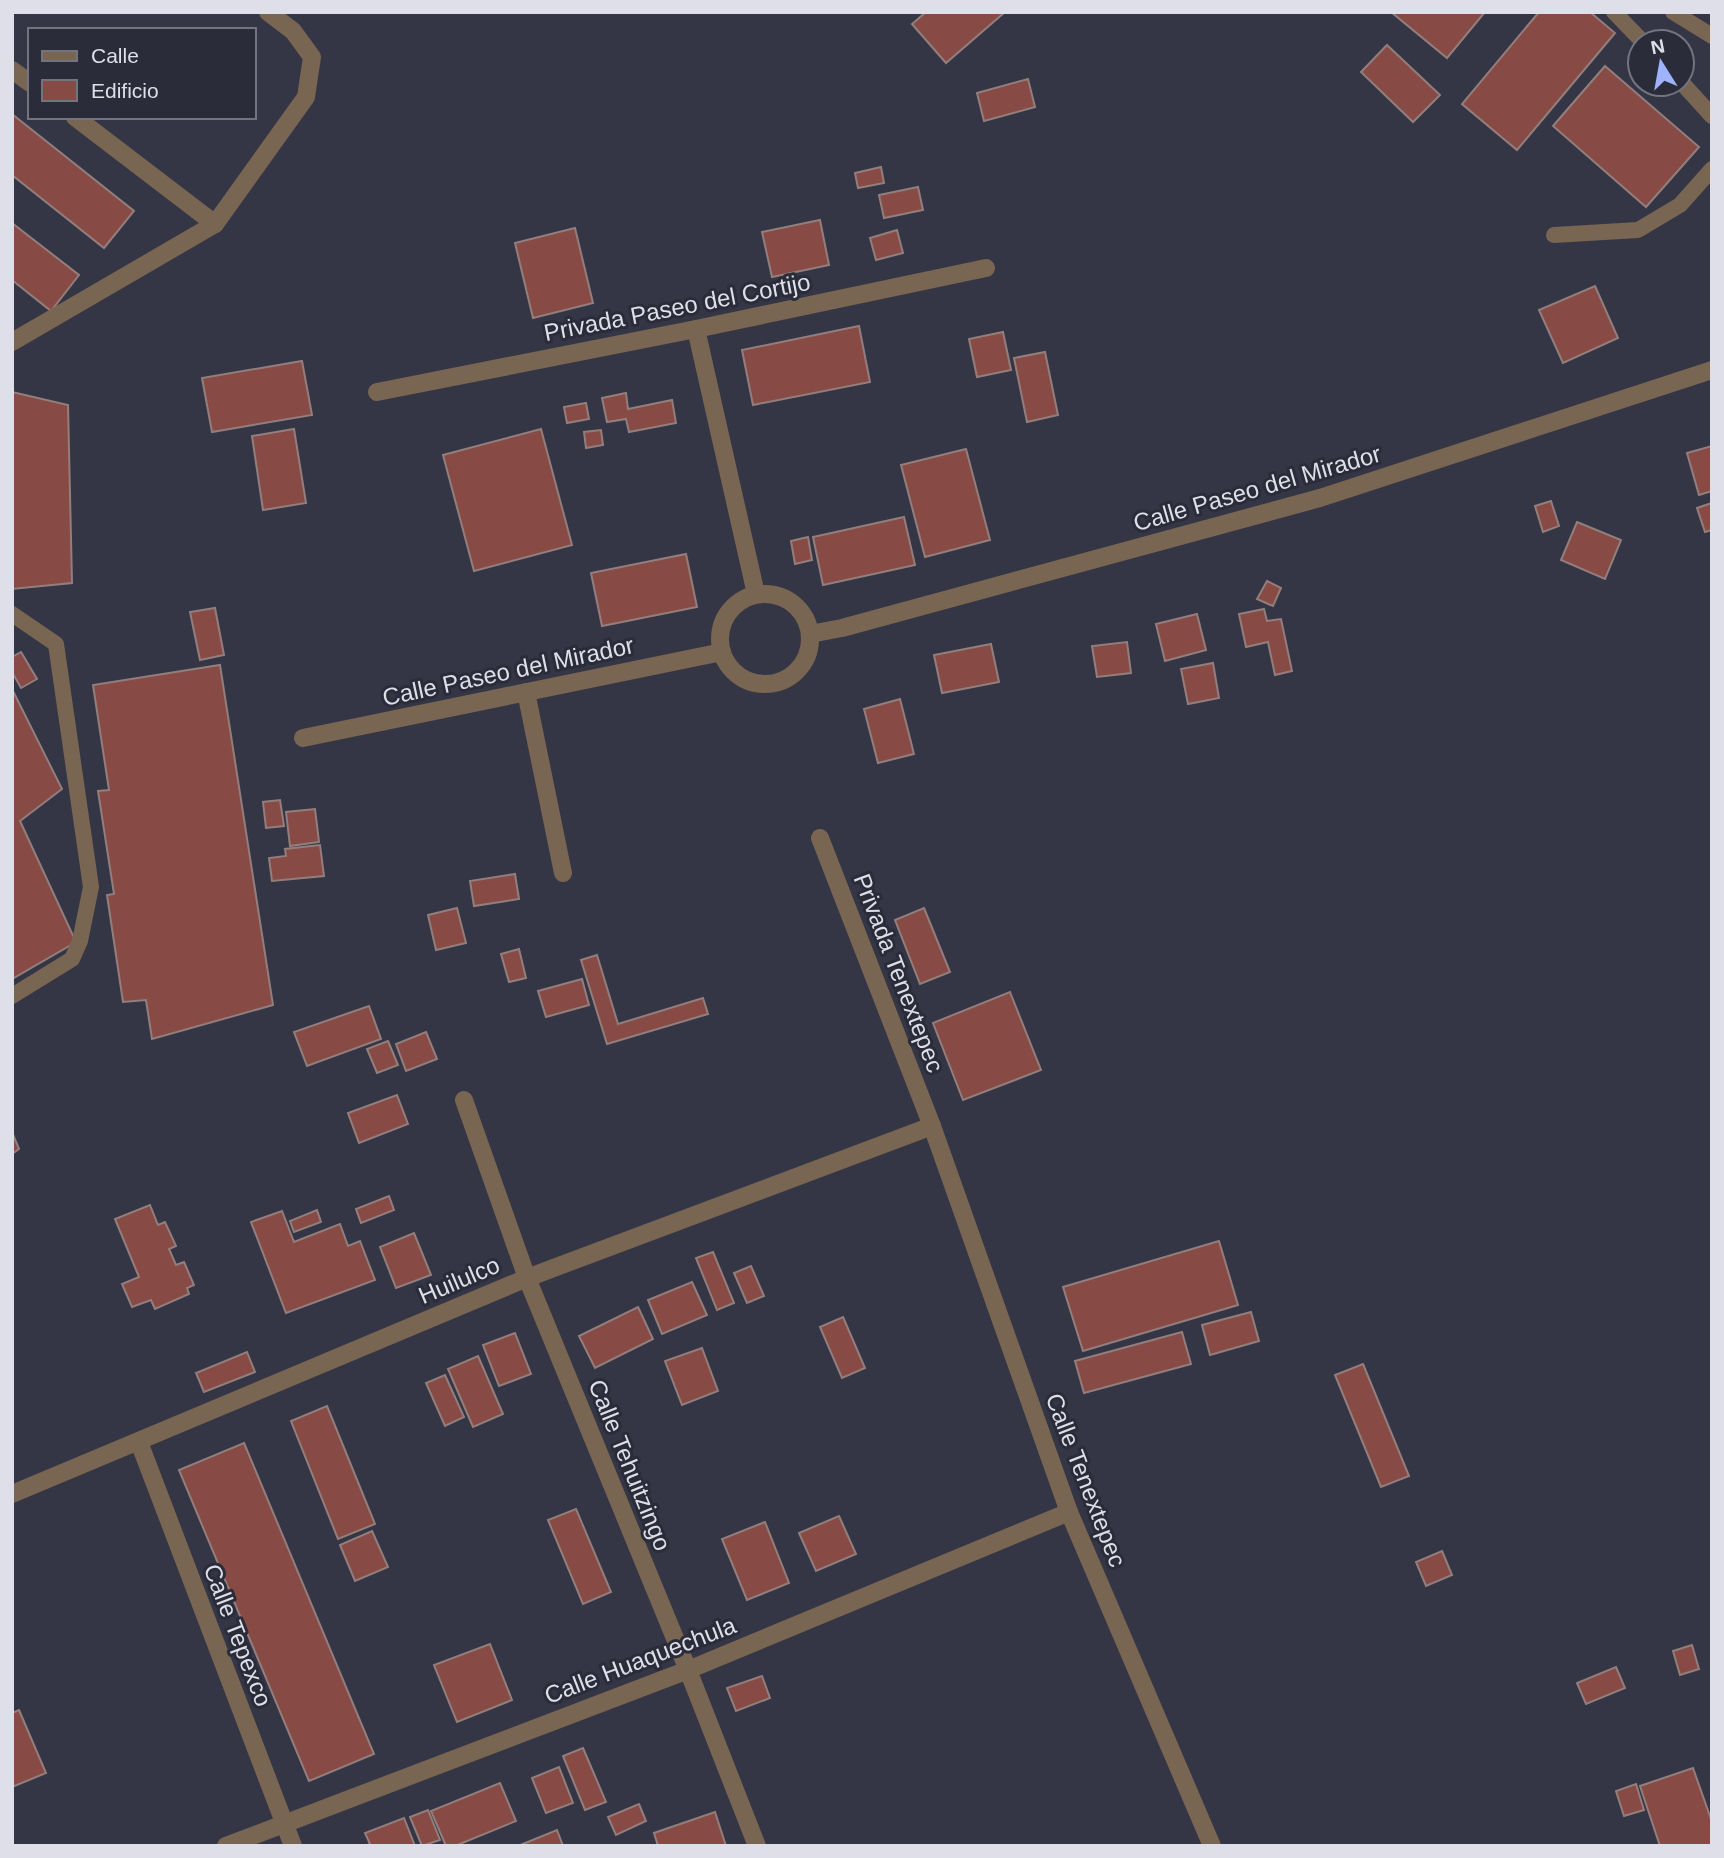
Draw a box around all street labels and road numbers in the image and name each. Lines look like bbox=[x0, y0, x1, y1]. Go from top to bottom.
street label: Privada Paseo del Cortijo bbox=[542, 268, 812, 346]
street label: Calle Paseo del Mirador bbox=[1130, 440, 1384, 536]
street label: Calle Paseo del Mirador bbox=[380, 631, 636, 711]
street label: Privada Tenextepec bbox=[849, 870, 949, 1076]
street label: Huilulco bbox=[414, 1251, 504, 1309]
street label: Calle Tehuitzingo bbox=[583, 1375, 677, 1555]
street label: Calle Tenextepec bbox=[1040, 1389, 1132, 1571]
street label: Calle Tepexco bbox=[198, 1560, 278, 1710]
street label: Calle Huaquechula bbox=[540, 1611, 740, 1709]

